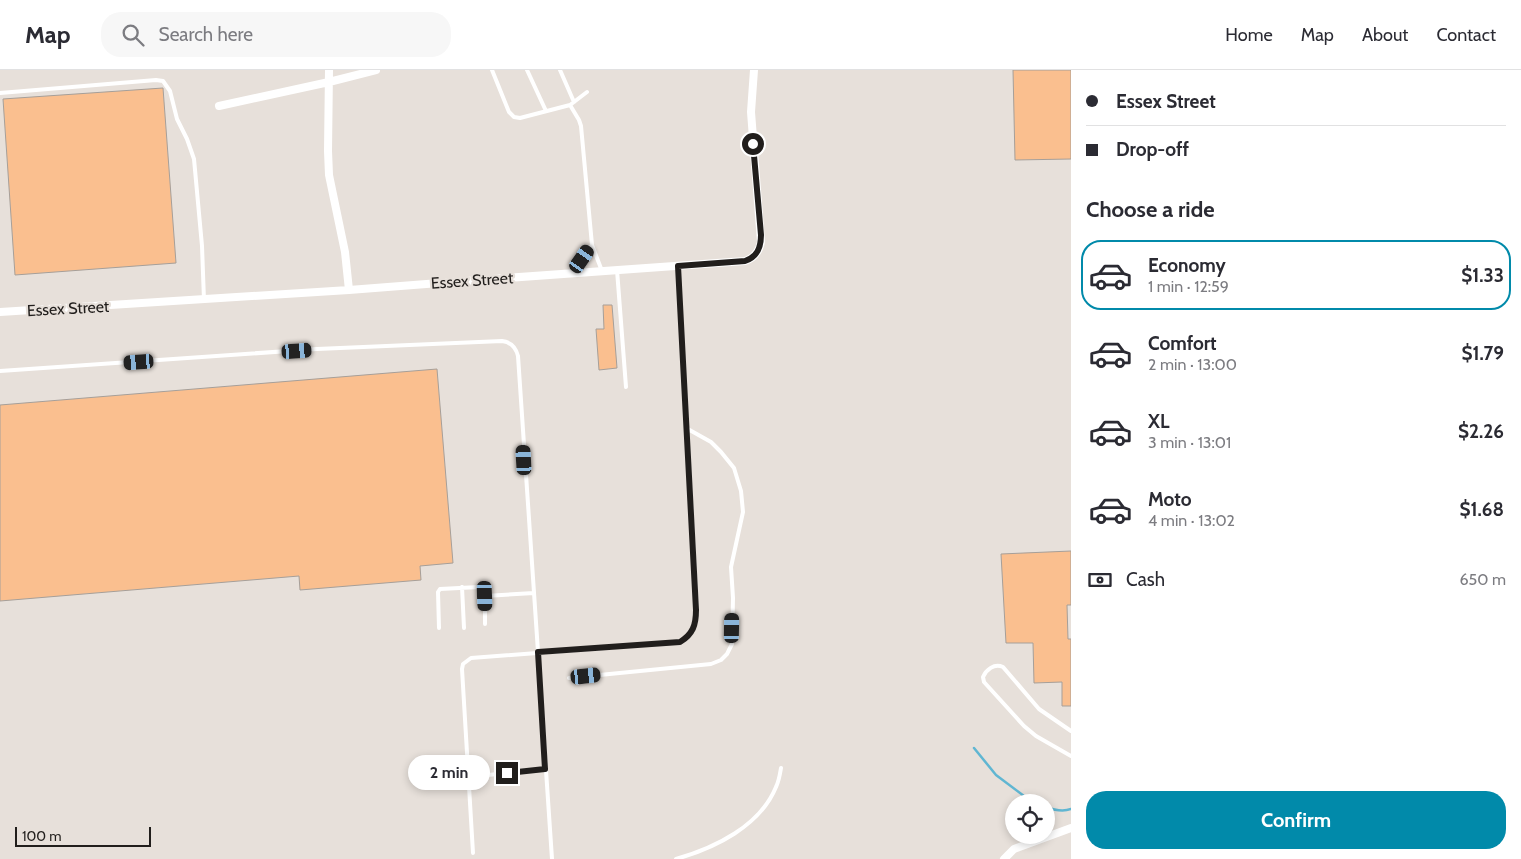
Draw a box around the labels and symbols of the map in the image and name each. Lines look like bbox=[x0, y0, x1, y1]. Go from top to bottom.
route start bbox=[742, 133, 764, 155]
car bbox=[567, 242, 596, 276]
street label: Essex Street bbox=[430, 268, 514, 293]
street label: Essex Street bbox=[26, 297, 110, 320]
car bbox=[281, 342, 312, 360]
car bbox=[123, 353, 154, 371]
car bbox=[515, 445, 532, 475]
car bbox=[476, 581, 493, 611]
car bbox=[724, 613, 739, 643]
car bbox=[570, 667, 601, 685]
callout: 2 min bbox=[407, 756, 490, 790]
route end bbox=[496, 762, 518, 784]
scale bar bbox=[15, 824, 151, 847]

